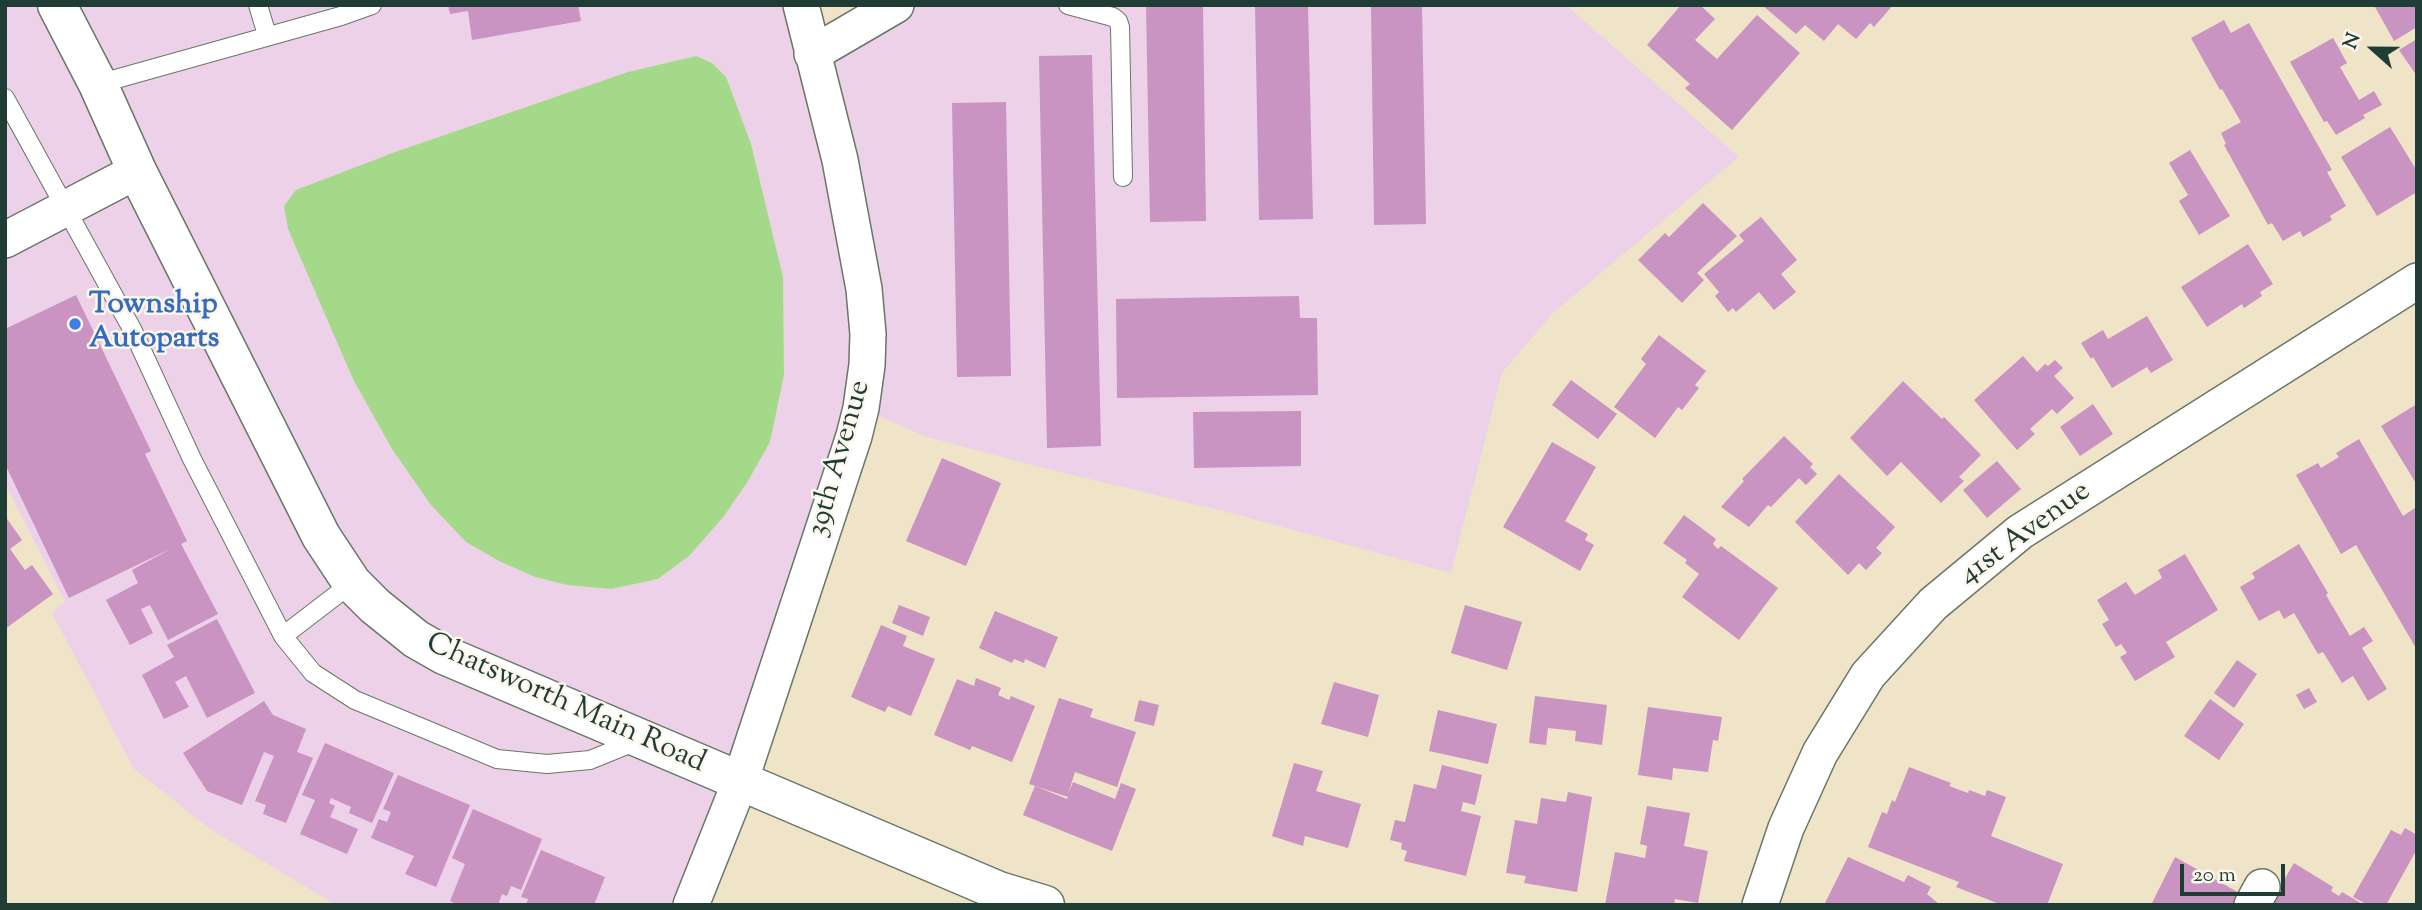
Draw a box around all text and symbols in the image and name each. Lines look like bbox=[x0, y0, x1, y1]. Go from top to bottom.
north arrow bbox=[2338, 14, 2408, 84]
text: N bbox=[2338, 29, 2368, 53]
place label: Township Autoparts bbox=[89, 289, 219, 360]
marker: Township Autoparts bbox=[67, 316, 83, 332]
street label: 39th Avenue bbox=[802, 377, 880, 541]
street label: 41st Avenue bbox=[1953, 475, 2099, 595]
street label: Chatsworth Main Road bbox=[420, 627, 710, 783]
scale bar bbox=[2184, 850, 2289, 894]
text: 20 m bbox=[2193, 861, 2236, 891]

